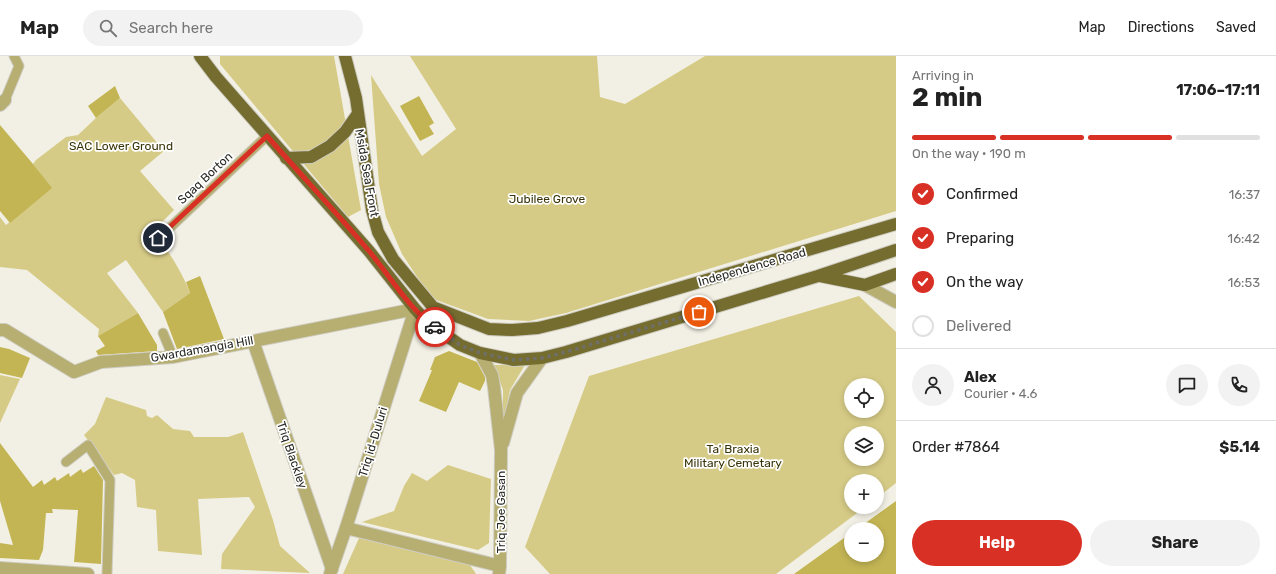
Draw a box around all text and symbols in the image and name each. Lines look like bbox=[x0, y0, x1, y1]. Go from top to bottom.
search box bbox=[83, 10, 363, 46]
text: Map bbox=[20, 16, 59, 39]
icon: search bbox=[97, 17, 119, 39]
text: Search here bbox=[129, 19, 213, 37]
text: Map bbox=[1079, 19, 1106, 36]
text: Directions bbox=[1128, 19, 1194, 36]
text: Saved bbox=[1216, 19, 1256, 36]
text: Arriving in bbox=[912, 68, 974, 83]
text: 17:06–17:11 bbox=[1176, 81, 1260, 99]
text: 2 min bbox=[912, 82, 982, 113]
street label: Msida Sea Front bbox=[352, 128, 382, 218]
park label: SAC Lower Ground bbox=[69, 139, 173, 153]
text: On the way · 190 m bbox=[912, 146, 1026, 161]
street label: Sqaq Borton bbox=[175, 149, 235, 207]
icon: check bbox=[912, 183, 934, 205]
text: Confirmed bbox=[946, 185, 1018, 203]
text: 16:37 bbox=[1229, 187, 1260, 202]
park label: Jubilee Grove bbox=[509, 192, 586, 206]
pin bbox=[141, 221, 175, 255]
icon: home bbox=[147, 227, 169, 249]
icon: check bbox=[912, 227, 934, 249]
text: Preparing bbox=[946, 229, 1014, 247]
text: 16:42 bbox=[1228, 231, 1260, 246]
street label: Independence Road bbox=[697, 245, 807, 289]
icon: check bbox=[912, 271, 934, 293]
text: On the way bbox=[946, 273, 1024, 291]
text: 16:53 bbox=[1228, 275, 1260, 290]
pin bbox=[682, 295, 716, 329]
icon: bag bbox=[688, 301, 710, 323]
courier bbox=[415, 307, 455, 347]
icon: car bbox=[424, 316, 446, 338]
text: Delivered bbox=[946, 317, 1011, 335]
street label: Gwardamangia Hill bbox=[150, 333, 254, 365]
button: person bbox=[912, 364, 954, 406]
button: chat bbox=[1166, 364, 1208, 406]
button: phone bbox=[1218, 364, 1260, 406]
text: Alex bbox=[964, 368, 997, 386]
map controls bbox=[844, 378, 884, 562]
button: locate bbox=[844, 378, 884, 418]
text: Courier · 4.6 bbox=[964, 386, 1037, 401]
street label: Triq id-Duluri bbox=[356, 405, 390, 479]
street label: Triq Blackley bbox=[274, 420, 310, 491]
button: layers bbox=[844, 426, 884, 466]
text: Order #7864 bbox=[912, 438, 1000, 456]
text: $5.14 bbox=[1219, 438, 1260, 456]
park label: Ta' Braxia Military Cemetary bbox=[684, 442, 782, 470]
street label: Triq Joe Gasan bbox=[494, 471, 508, 553]
button: + bbox=[844, 474, 884, 514]
button: Help bbox=[912, 520, 1082, 566]
button: Share bbox=[1090, 520, 1260, 566]
button: − bbox=[844, 522, 884, 562]

